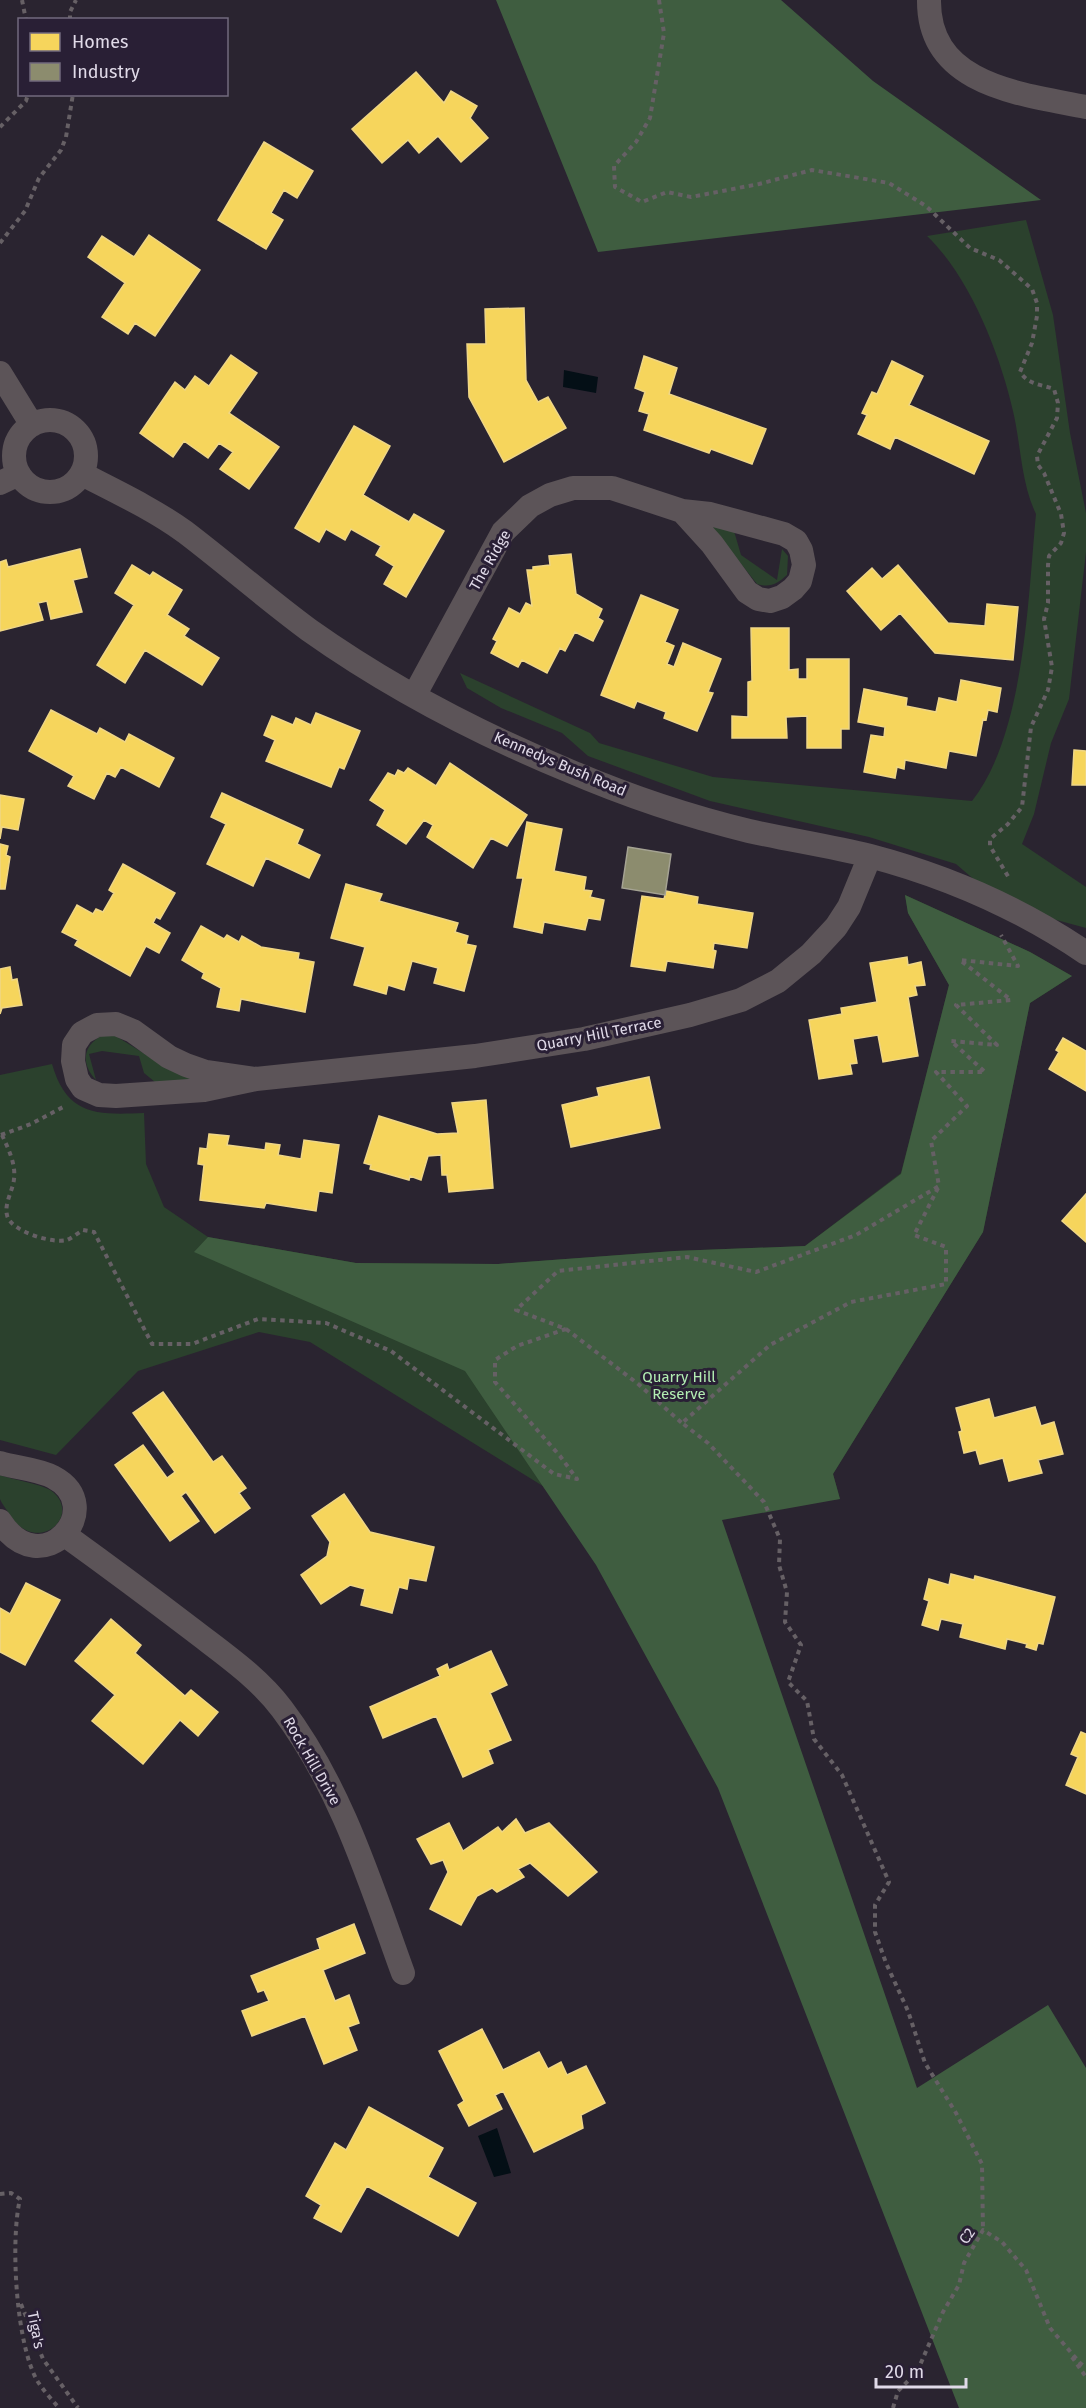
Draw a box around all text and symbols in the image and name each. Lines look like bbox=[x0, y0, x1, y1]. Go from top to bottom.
legend bbox=[18, 18, 228, 96]
text: Homes bbox=[72, 31, 128, 53]
text: Industry bbox=[72, 61, 140, 83]
street label: The Ridge bbox=[466, 527, 514, 593]
street label: Kennedys Bush Road bbox=[491, 728, 629, 800]
street label: Quarry Hill Terrace bbox=[535, 1013, 663, 1055]
park label: Quarry Hill Reserve bbox=[642, 1368, 716, 1403]
street label: Rock Hill Drive bbox=[280, 1714, 344, 1808]
street label: C2 bbox=[955, 2224, 979, 2248]
street label: Tiga's bbox=[24, 2310, 48, 2350]
scale bar bbox=[876, 2351, 966, 2389]
text: 20 m bbox=[885, 2361, 924, 2383]

